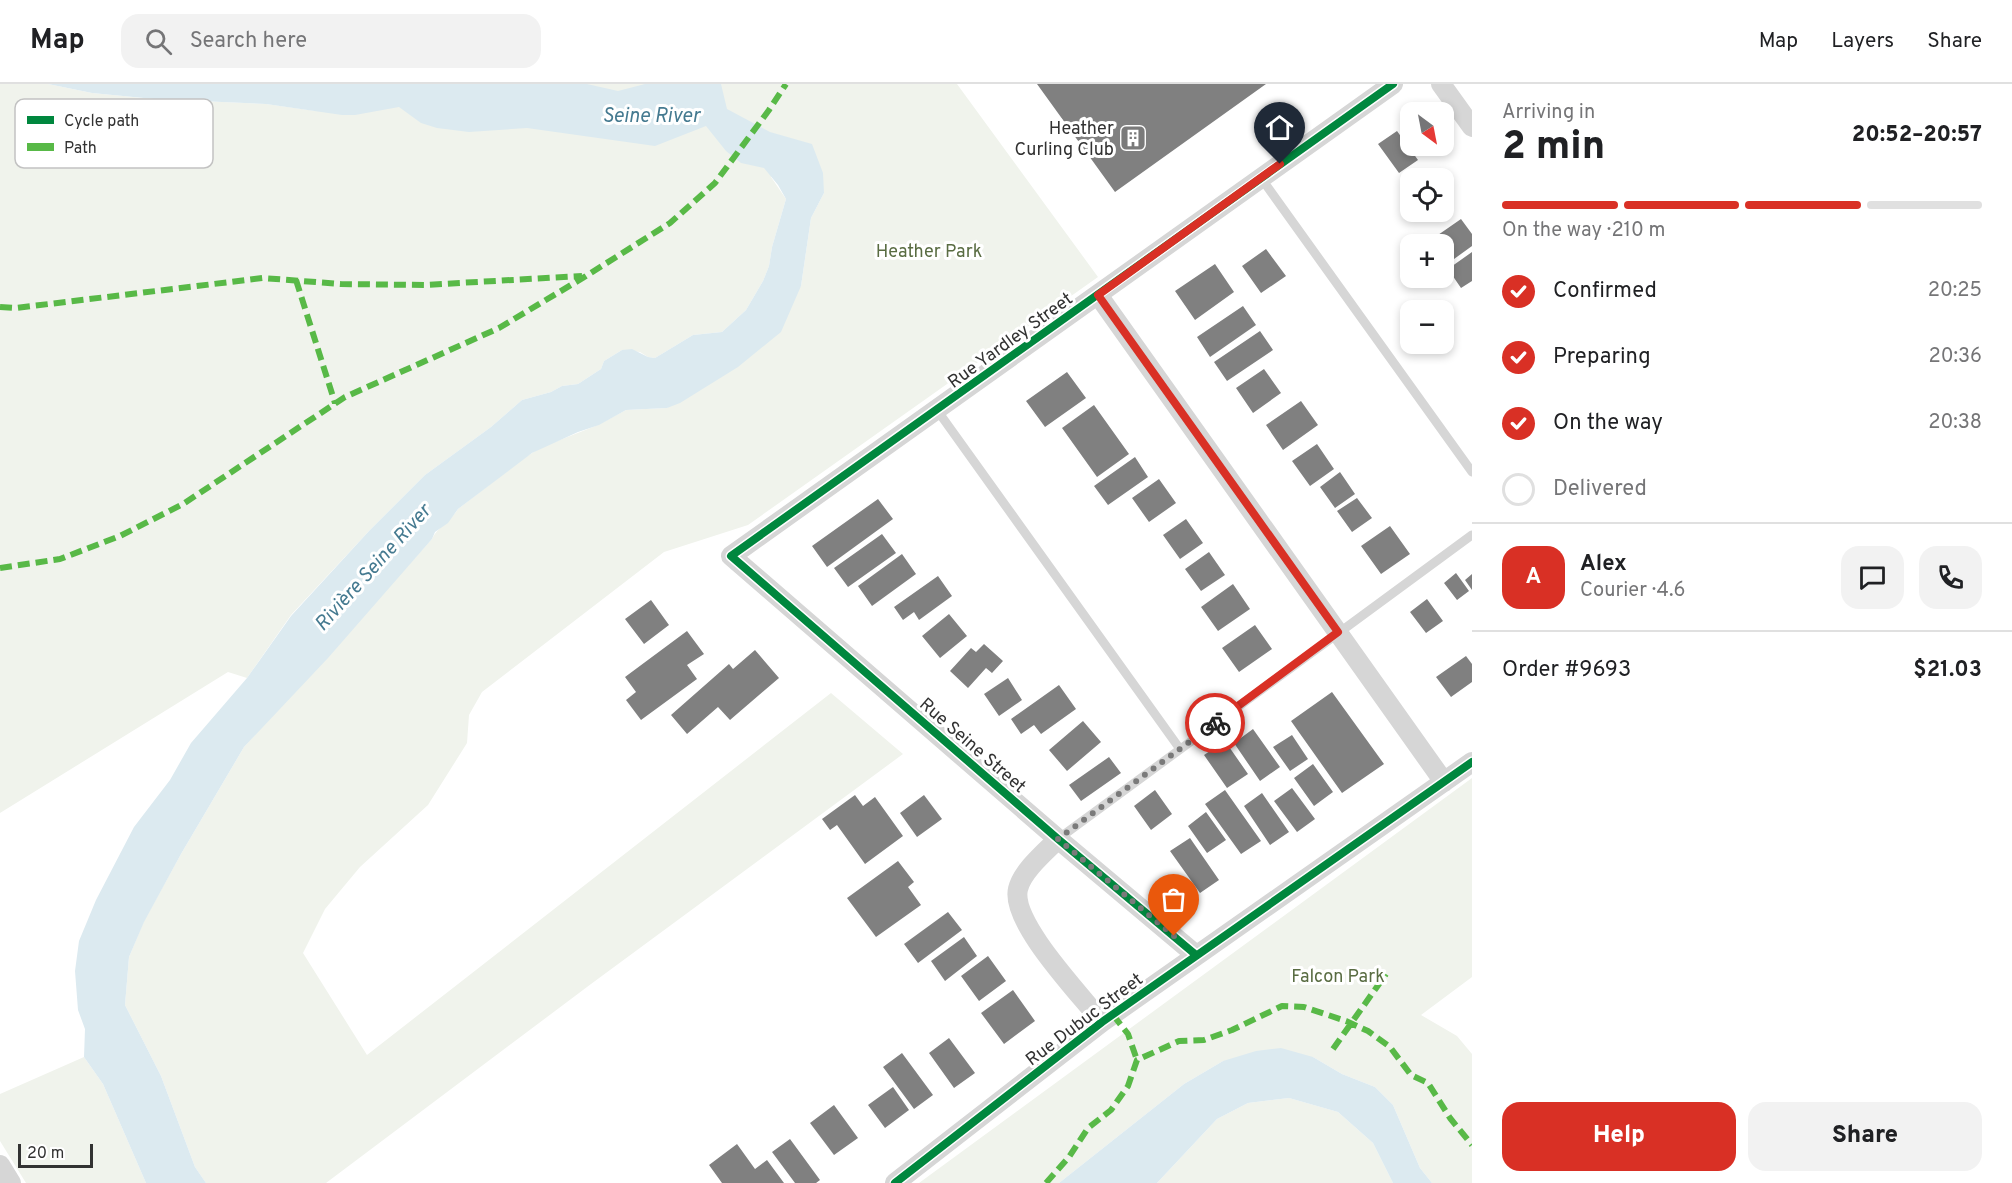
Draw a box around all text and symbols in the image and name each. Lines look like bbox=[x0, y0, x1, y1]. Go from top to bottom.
search box bbox=[121, 14, 541, 68]
text: Map bbox=[30, 23, 85, 59]
icon: search bbox=[142, 25, 175, 58]
text: Search here bbox=[190, 28, 307, 55]
text: Map bbox=[1759, 28, 1798, 55]
text: Layers bbox=[1831, 28, 1894, 55]
text: Share bbox=[1927, 28, 1982, 55]
legend bbox=[15, 99, 213, 168]
text: Arriving in bbox=[1502, 100, 1595, 126]
pin bbox=[1254, 102, 1305, 164]
north arrow bbox=[1400, 102, 1454, 156]
map controls bbox=[1400, 102, 1454, 354]
water label: Seine River bbox=[602, 104, 701, 130]
icon: home bbox=[1263, 111, 1296, 144]
text: Cycle path bbox=[64, 112, 139, 132]
place label: Heather Curling Club bbox=[1015, 118, 1114, 162]
text: 20:52–20:57 bbox=[1852, 122, 1982, 149]
building icon: Heather Curling Club bbox=[1118, 123, 1148, 153]
text: 2 min bbox=[1502, 124, 1605, 173]
text: Path bbox=[64, 139, 97, 159]
button: locate bbox=[1400, 168, 1454, 222]
text: On the way · 210 m bbox=[1502, 218, 1666, 244]
button: + bbox=[1400, 234, 1454, 288]
park label: Heather Park bbox=[876, 241, 982, 264]
icon: check bbox=[1502, 275, 1535, 308]
text: Confirmed bbox=[1553, 278, 1657, 305]
text: 20:25 bbox=[1928, 278, 1982, 304]
street label: Rue Yardley Street bbox=[944, 288, 1078, 394]
button: − bbox=[1400, 300, 1454, 354]
icon: check bbox=[1502, 341, 1535, 374]
text: Preparing bbox=[1553, 344, 1651, 371]
text: 20:36 bbox=[1928, 344, 1982, 370]
icon: check bbox=[1502, 407, 1535, 440]
text: On the way bbox=[1553, 410, 1663, 437]
text: 20:38 bbox=[1928, 410, 1982, 436]
text: Delivered bbox=[1553, 476, 1647, 503]
water label: Rivière Seine River bbox=[310, 498, 438, 637]
button: chat bbox=[1841, 546, 1904, 609]
button: phone bbox=[1919, 546, 1982, 609]
text: Alex bbox=[1580, 551, 1627, 578]
text: A bbox=[1526, 564, 1541, 591]
text: Courier · 4.6 bbox=[1580, 578, 1685, 604]
text: Order #9693 bbox=[1502, 657, 1631, 684]
text: $21.03 bbox=[1913, 657, 1982, 684]
street label: Rue Seine Street bbox=[914, 693, 1030, 799]
courier bbox=[1185, 693, 1245, 753]
icon: bike bbox=[1199, 707, 1232, 740]
pin bbox=[1148, 874, 1199, 936]
icon: bag bbox=[1157, 883, 1190, 916]
park label: Falcon Park bbox=[1291, 966, 1385, 989]
street label: Rue Dubuc Street bbox=[1022, 969, 1148, 1072]
button: Help bbox=[1502, 1102, 1736, 1171]
button: Share bbox=[1748, 1102, 1982, 1171]
scale bar bbox=[18, 1141, 93, 1168]
text: 20 m bbox=[27, 1144, 64, 1164]

